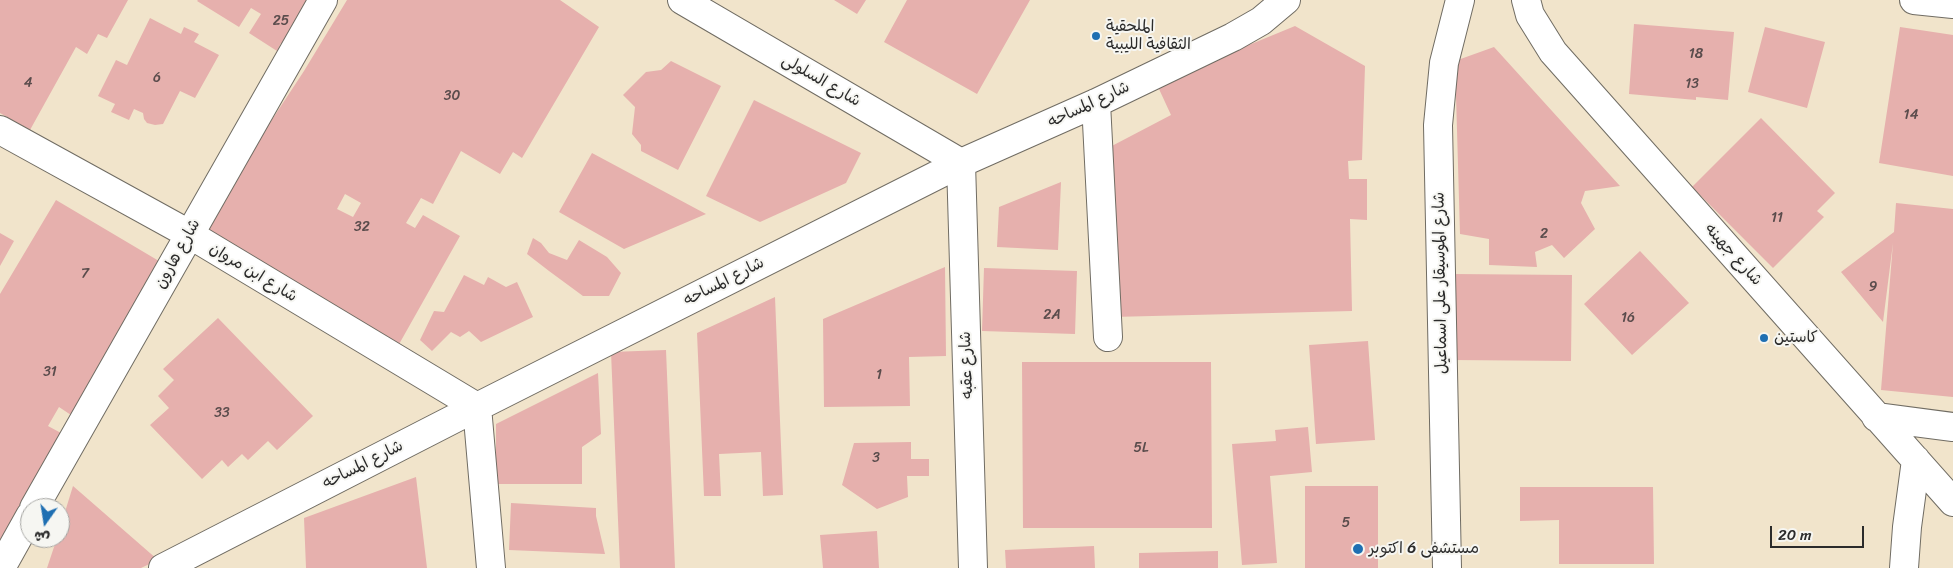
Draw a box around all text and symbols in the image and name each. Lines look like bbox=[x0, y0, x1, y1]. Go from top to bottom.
house number: 25 bbox=[273, 13, 289, 29]
place label: الملحقية الثقافية الليبية bbox=[1106, 17, 1191, 55]
marker: الملحقية الثقافية الليبية bbox=[1090, 30, 1102, 42]
house number: 18 bbox=[1689, 46, 1703, 62]
street label: شارع السلولى bbox=[778, 51, 864, 111]
house number: 6 bbox=[153, 70, 161, 86]
house number: 4 bbox=[24, 75, 32, 91]
house number: 13 bbox=[1685, 76, 1699, 92]
street label: شارع المساحه bbox=[1045, 78, 1133, 132]
house number: 30 bbox=[444, 88, 460, 104]
house number: 14 bbox=[1904, 107, 1918, 123]
street label: شارع الموسيقار على اسماعيل bbox=[1430, 192, 1452, 374]
house number: 11 bbox=[1771, 210, 1783, 226]
street label: شارع هارون bbox=[151, 216, 205, 292]
house number: 32 bbox=[354, 219, 370, 235]
street label: شارع جهينه bbox=[1700, 220, 1766, 290]
house number: 2 bbox=[1540, 226, 1548, 242]
street label: شارع ابن مروان bbox=[206, 239, 300, 307]
street label: شارع المساحه bbox=[680, 253, 768, 311]
house number: 7 bbox=[81, 266, 89, 282]
house number: 9 bbox=[1869, 279, 1877, 295]
house number: 2A bbox=[1043, 307, 1061, 323]
house number: 16 bbox=[1621, 310, 1635, 326]
place label: كاستين bbox=[1774, 328, 1818, 348]
street label: شارع عقبه bbox=[956, 331, 978, 399]
marker: كاستين bbox=[1758, 332, 1770, 344]
house number: 31 bbox=[43, 364, 57, 380]
house number: 1 bbox=[876, 367, 882, 383]
house number: 33 bbox=[214, 405, 230, 421]
street label: شارع المساحه bbox=[319, 436, 407, 494]
house number: 5L bbox=[1133, 440, 1149, 456]
house number: 3 bbox=[872, 450, 880, 466]
north arrow bbox=[20, 498, 70, 548]
house number: 5 bbox=[1342, 515, 1350, 531]
scale bar bbox=[1773, 516, 1867, 548]
text: 20 m bbox=[1778, 522, 1812, 548]
text: ش bbox=[31, 523, 52, 551]
place label: مستشفى 6 اكتوبر bbox=[1369, 539, 1479, 559]
marker: مستشفى 6 اكتوبر bbox=[1351, 542, 1365, 556]

